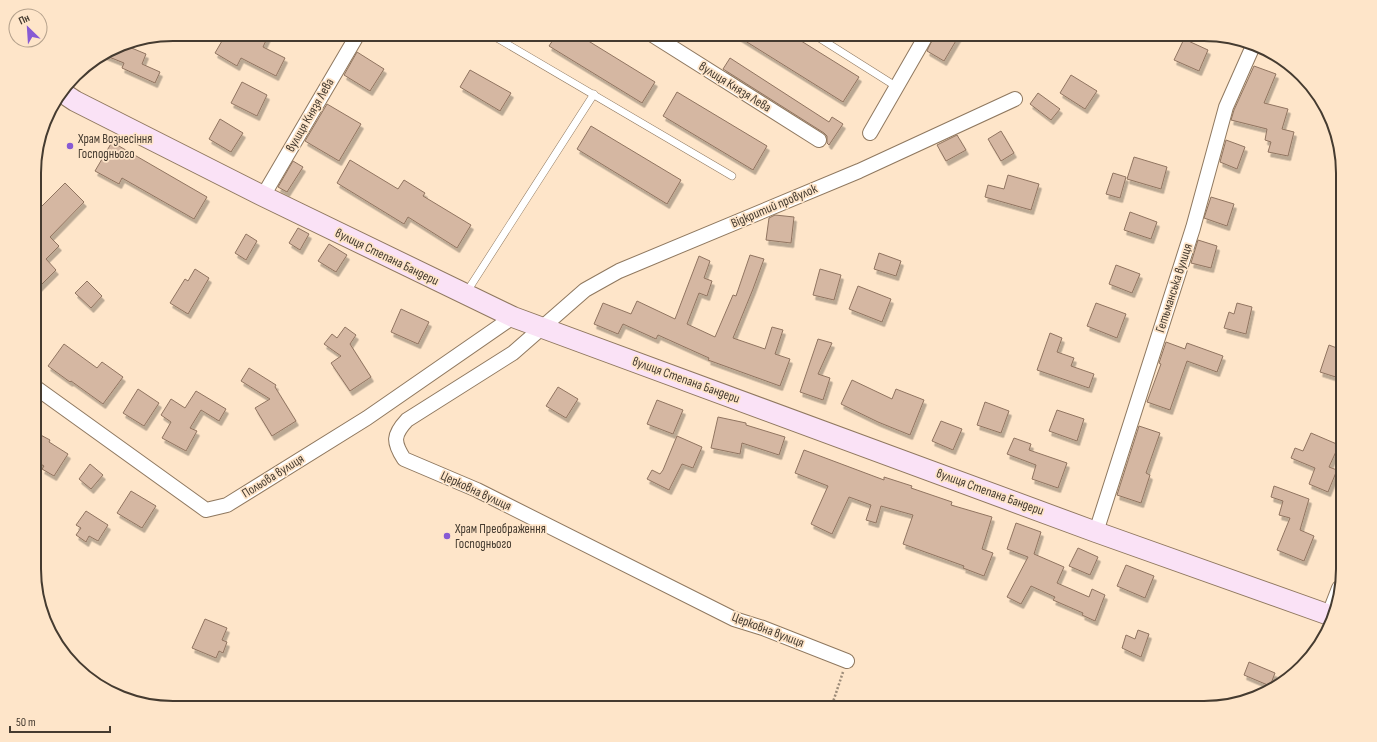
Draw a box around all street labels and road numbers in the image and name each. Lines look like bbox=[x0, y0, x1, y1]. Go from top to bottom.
street label: вулиця Князя Лева bbox=[696, 58, 774, 116]
street label: вулиця Князя Лева bbox=[282, 75, 338, 155]
street label: Відкритий провулок bbox=[728, 181, 820, 231]
street label: вулиця Степана Бандери bbox=[333, 225, 441, 289]
street label: Гетьманська вулиця bbox=[1152, 242, 1196, 334]
street label: вулиця Степана Бандери bbox=[630, 353, 742, 407]
street label: Польова вулиця bbox=[239, 451, 307, 501]
street label: вулиця Степана Бандери bbox=[934, 465, 1046, 519]
street label: Церковна вулиця bbox=[438, 468, 514, 514]
street label: Церковна вулиця bbox=[730, 609, 806, 651]

